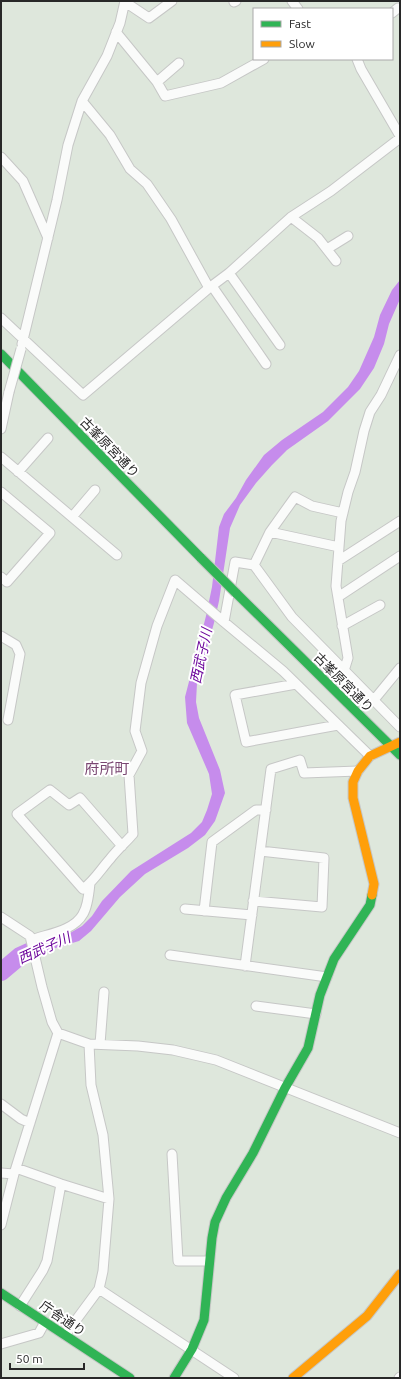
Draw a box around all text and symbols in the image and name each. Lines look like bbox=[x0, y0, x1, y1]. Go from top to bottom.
legend bbox=[253, 8, 393, 60]
text: Fast bbox=[289, 17, 311, 30]
text: Slow bbox=[289, 37, 315, 50]
street label: 古峯原宮通り bbox=[78, 414, 142, 480]
water label: 西武子川 bbox=[187, 625, 215, 685]
street label: 古峯原宮通り bbox=[311, 649, 377, 715]
district label: 府所町 bbox=[84, 760, 130, 777]
water label: 西武子川 bbox=[15, 928, 75, 967]
street label: 庁舎通り bbox=[38, 1298, 88, 1338]
scale bar bbox=[10, 1345, 84, 1371]
text: 50 m bbox=[16, 1352, 43, 1365]

